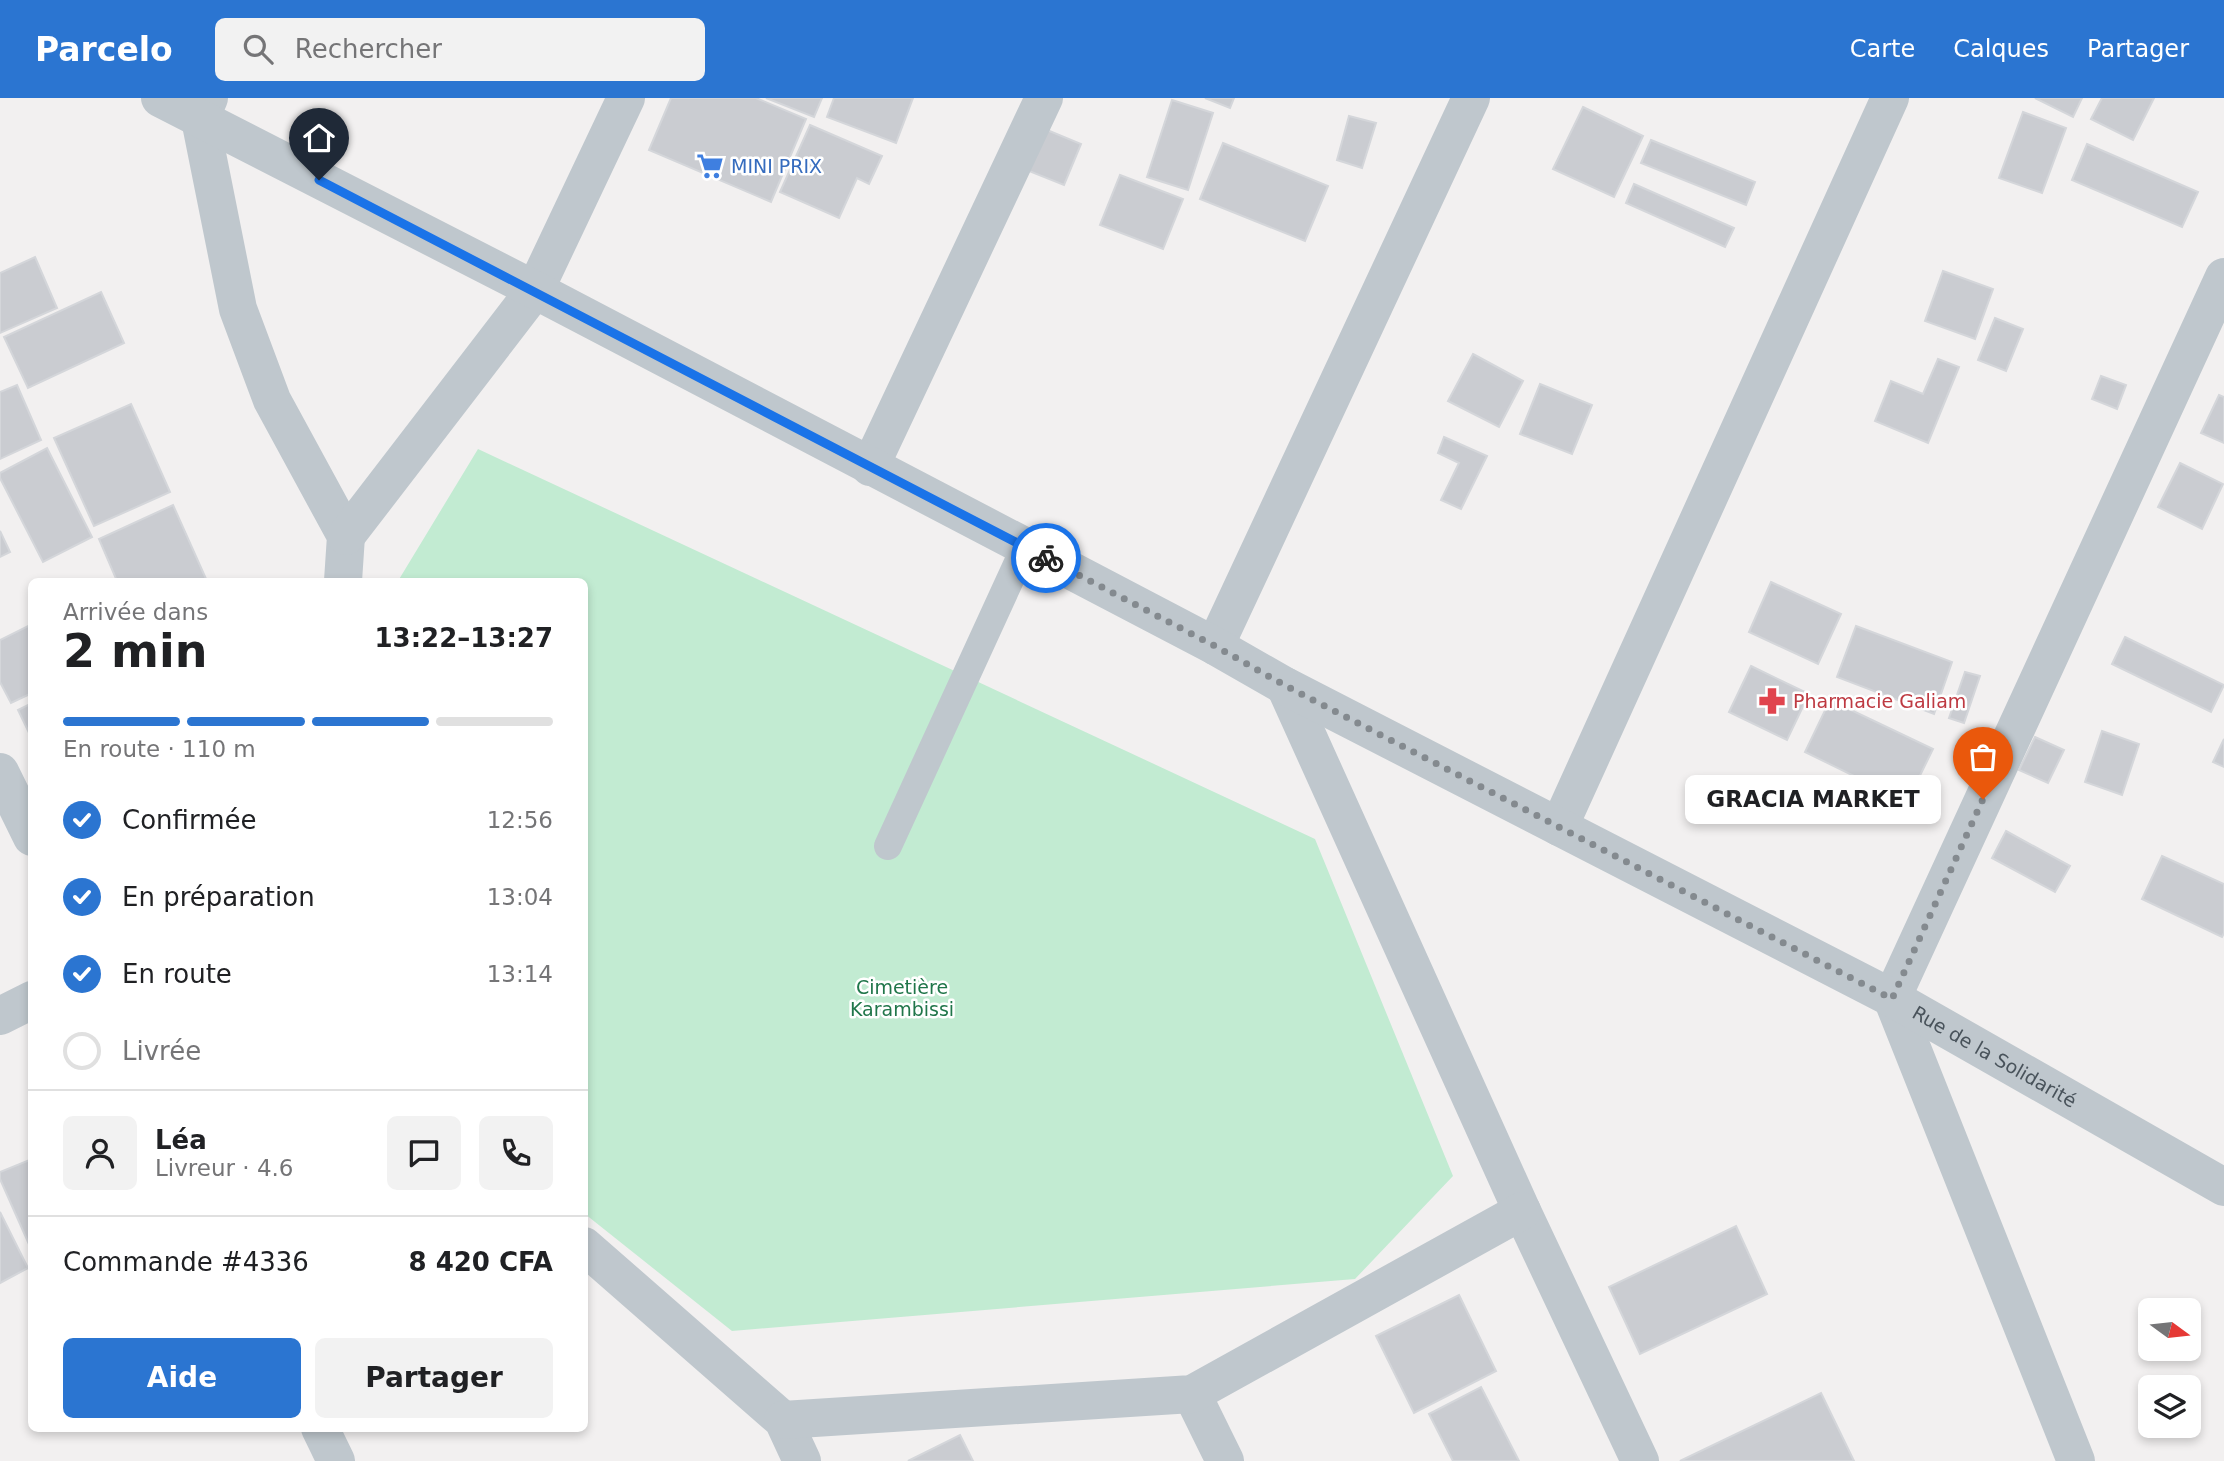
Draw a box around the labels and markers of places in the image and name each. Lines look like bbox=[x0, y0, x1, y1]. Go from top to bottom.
pin bbox=[289, 108, 349, 180]
supermarket icon: MINI PRIX bbox=[695, 151, 725, 181]
place label: MINI PRIX bbox=[731, 155, 822, 177]
pharmacy icon: Pharmacie Galiam bbox=[1757, 686, 1787, 716]
place label: Pharmacie Galiam bbox=[1793, 690, 1966, 712]
pin bbox=[1953, 727, 2013, 799]
callout: GRACIA MARKET bbox=[1686, 774, 1941, 824]

